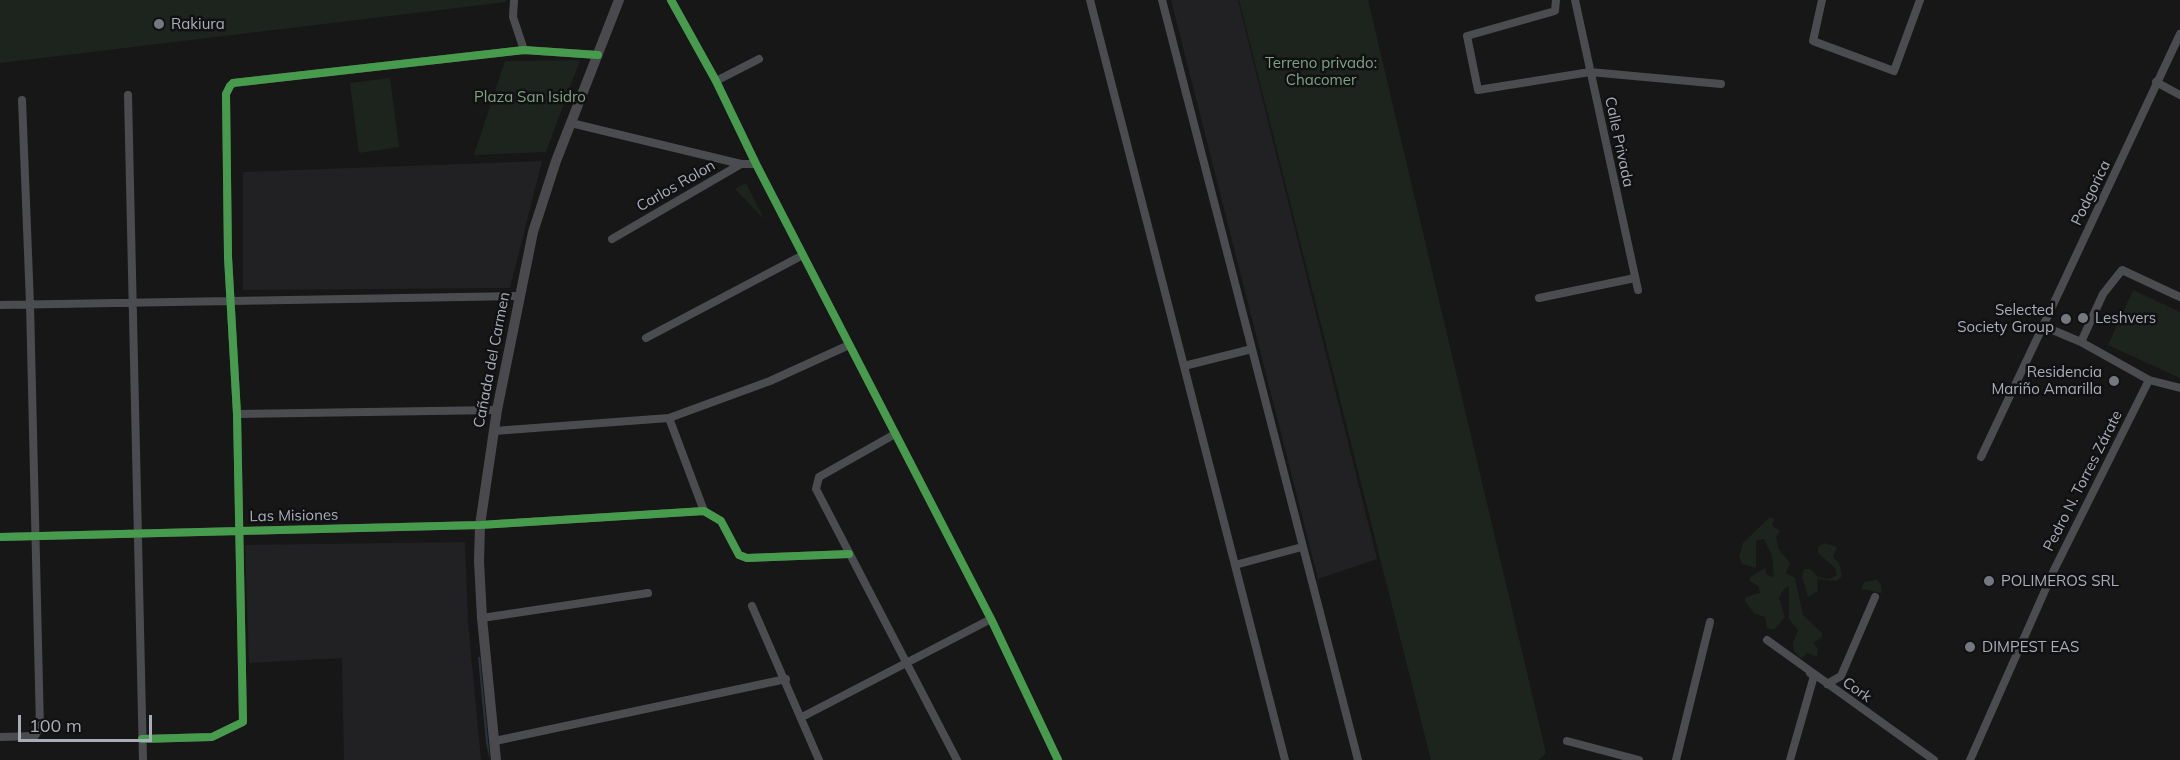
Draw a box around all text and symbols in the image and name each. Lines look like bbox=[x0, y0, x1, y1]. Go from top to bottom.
place label: Rakiura bbox=[171, 15, 225, 33]
marker: Rakiura bbox=[152, 17, 166, 31]
park label: Terreno privado: Chacomer bbox=[1265, 54, 1377, 89]
park label: Plaza San Isidro bbox=[474, 88, 586, 106]
street label: Calle Privada bbox=[1601, 95, 1637, 189]
street label: Carlos Rolon bbox=[634, 156, 718, 216]
street label: Podgorica bbox=[2068, 158, 2114, 228]
street label: Cañada del Carmen bbox=[470, 291, 514, 429]
place label: Selected Society Group bbox=[1957, 301, 2054, 336]
place label: Leshvers bbox=[2095, 309, 2156, 327]
marker: Leshvers bbox=[2076, 311, 2090, 325]
marker: Selected Society Group bbox=[2059, 312, 2073, 326]
place label: Residencia Mariño Amarilla bbox=[1991, 363, 2102, 398]
marker: Residencia Mariño Amarilla bbox=[2107, 374, 2121, 388]
street label: Pedro N. Torres Zárate bbox=[2040, 408, 2126, 554]
street label: Las Misiones bbox=[249, 506, 339, 526]
place label: POLIMEROS SRL bbox=[2001, 572, 2119, 590]
marker: POLIMEROS SRL bbox=[1982, 574, 1996, 588]
place label: DIMPEST EAS bbox=[1982, 638, 2079, 656]
marker: DIMPEST EAS bbox=[1963, 640, 1977, 654]
street label: Cork bbox=[1839, 674, 1875, 706]
scale bar bbox=[21, 703, 154, 741]
text: 100 m bbox=[29, 714, 82, 737]

